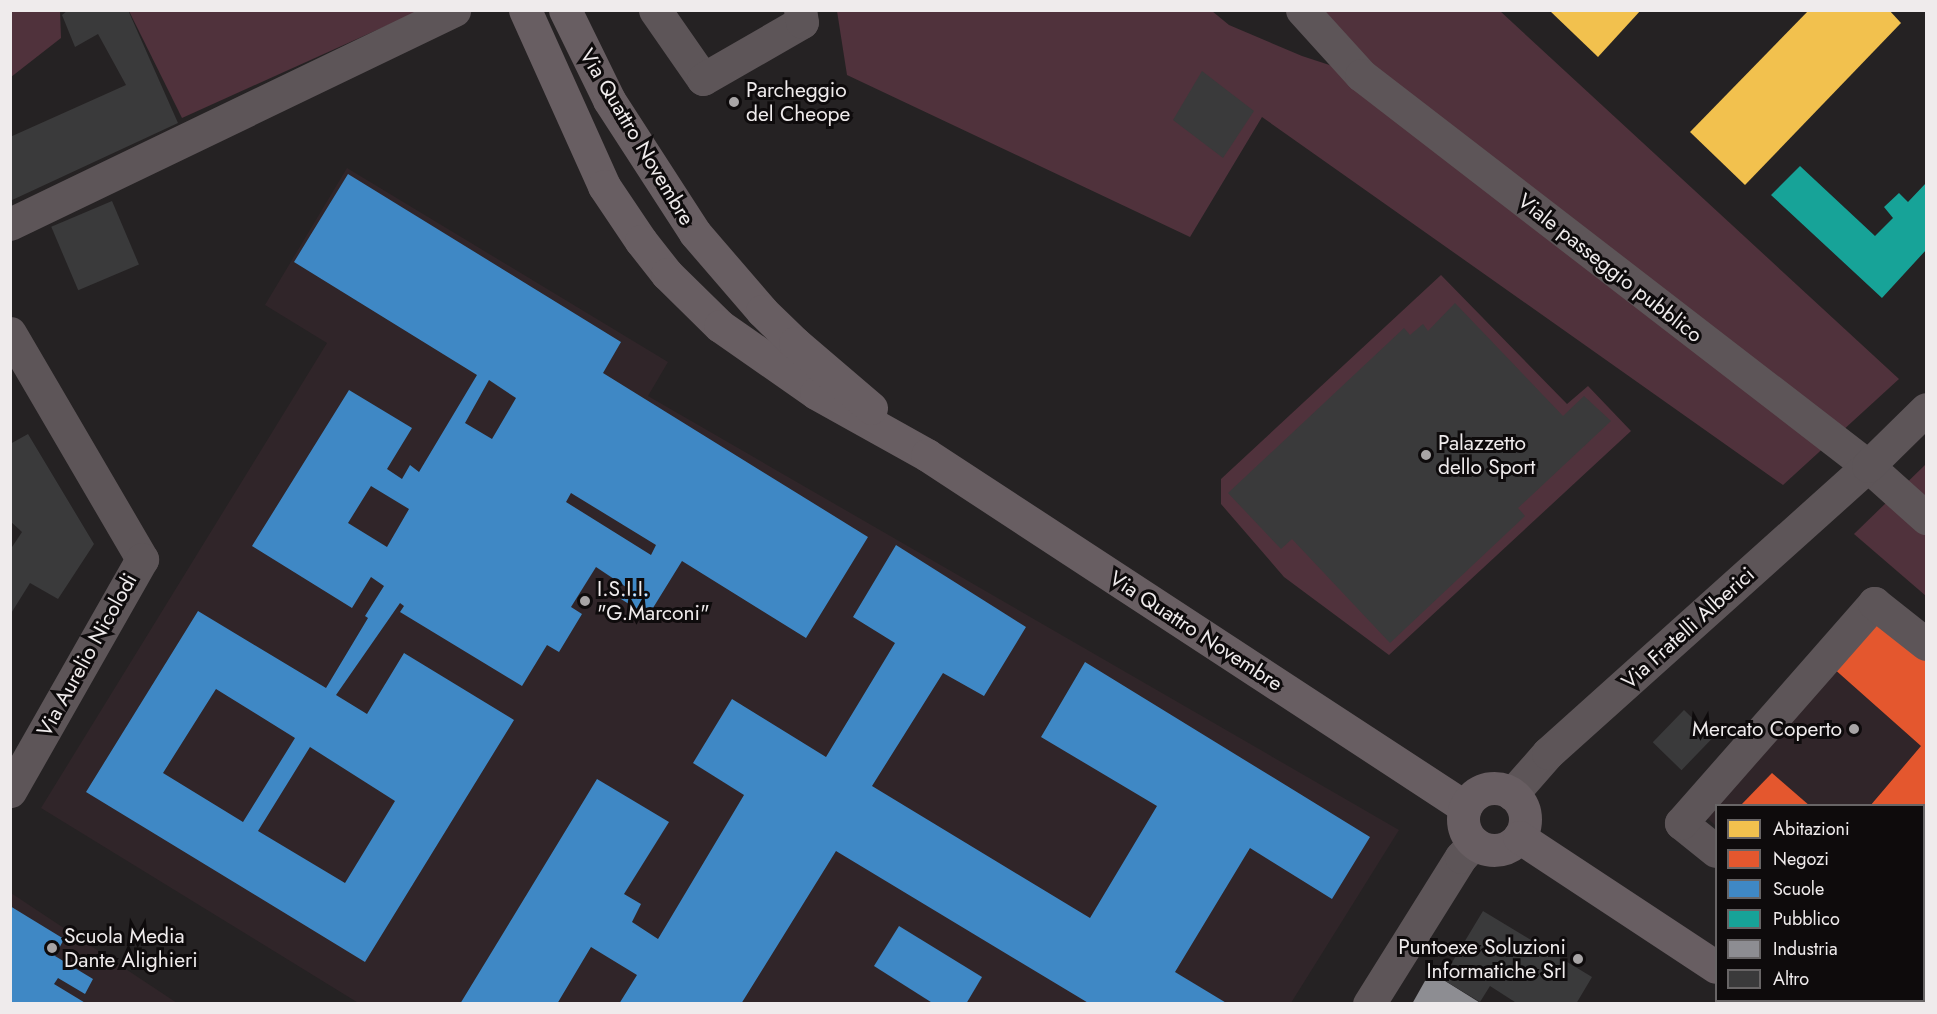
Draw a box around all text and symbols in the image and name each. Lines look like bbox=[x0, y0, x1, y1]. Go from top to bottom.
street label: Via Quattro Novembre bbox=[574, 44, 700, 230]
place label: Parcheggio del Cheope bbox=[746, 77, 850, 127]
marker: Parcheggio del Cheope bbox=[727, 95, 741, 109]
street label: Viale passeggio pubblico bbox=[1513, 188, 1707, 348]
place label: Palazzetto dello Sport bbox=[1438, 430, 1535, 480]
marker: Palazzetto dello Sport bbox=[1419, 448, 1433, 462]
street label: Via Fratelli Alberici bbox=[1616, 562, 1760, 694]
street label: Via Quattro Novembre bbox=[1105, 566, 1287, 696]
street label: Via Aurelio Nicolodi bbox=[32, 569, 142, 741]
place label: I.S.I.I. "G.Marconi" bbox=[597, 576, 710, 626]
marker: I.S.I.I. "G.Marconi" bbox=[578, 594, 592, 608]
place label: Mercato Coperto bbox=[1692, 716, 1842, 742]
marker: Mercato Coperto bbox=[1847, 722, 1861, 736]
legend bbox=[1715, 804, 1925, 1002]
text: Abitazioni bbox=[1773, 816, 1850, 842]
text: Negozi bbox=[1773, 846, 1829, 872]
text: Scuole bbox=[1773, 876, 1824, 902]
text: Pubblico bbox=[1773, 906, 1840, 932]
place label: Scuola Media Dante Alighieri bbox=[64, 923, 198, 973]
place label: Puntoexe Soluzioni Informatiche Srl bbox=[1398, 934, 1566, 984]
text: Industria bbox=[1773, 936, 1838, 962]
marker: Scuola Media Dante Alighieri bbox=[45, 941, 59, 955]
marker: Puntoexe Soluzioni Informatiche Srl bbox=[1571, 952, 1585, 966]
text: Altro bbox=[1773, 966, 1809, 992]

